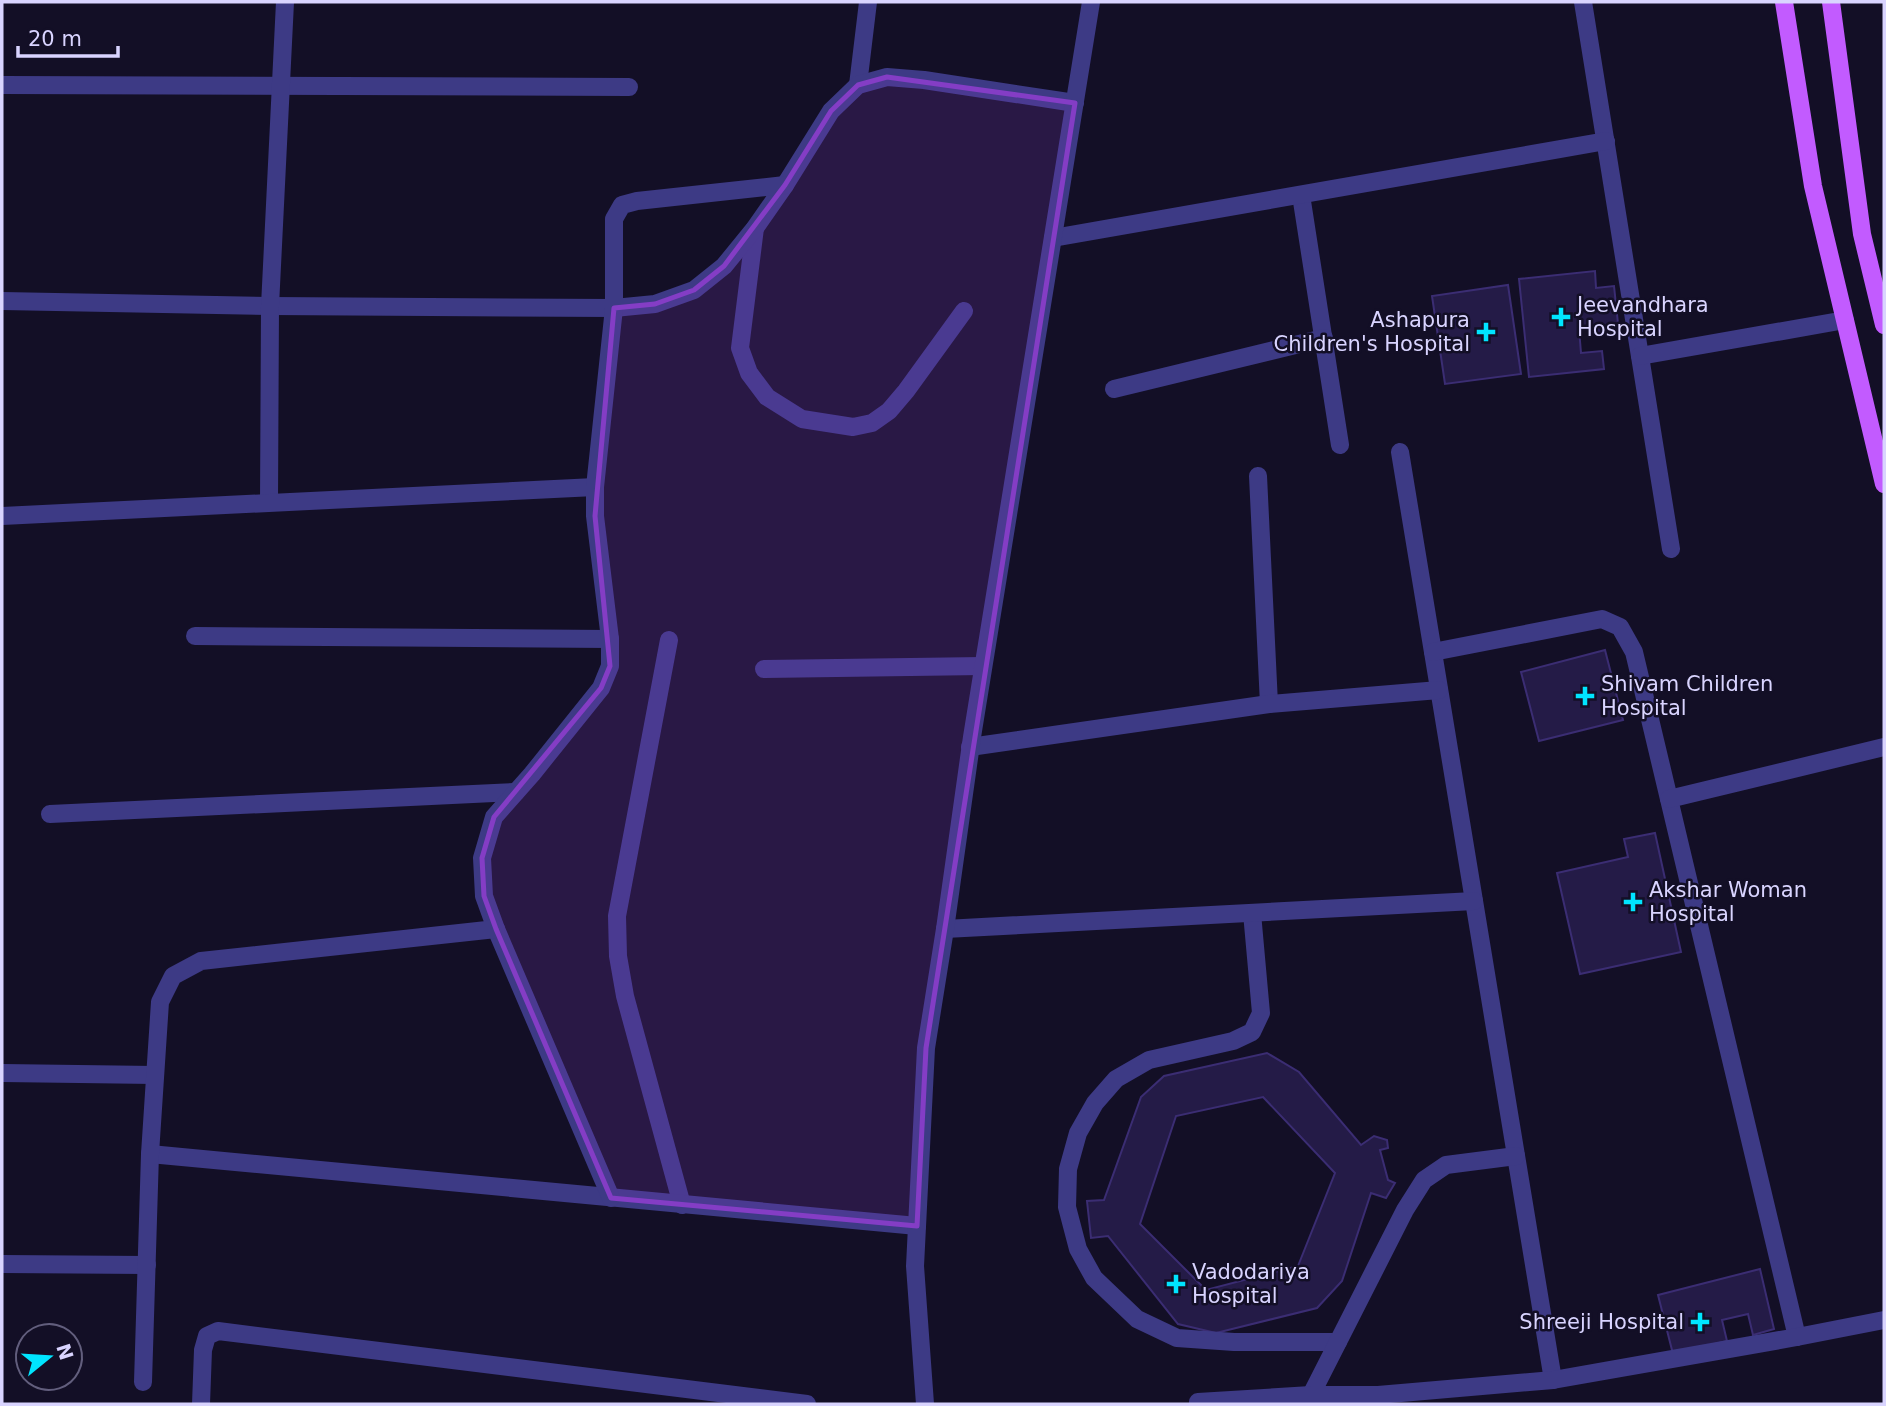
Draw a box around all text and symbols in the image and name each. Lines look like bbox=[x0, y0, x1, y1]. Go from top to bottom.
scale bar bbox=[18, 14, 117, 58]
text: 20 m bbox=[28, 27, 82, 51]
place label: Jeevandhara Hospital bbox=[1575, 293, 1709, 341]
marker: Jeevandhara Hospital bbox=[1551, 307, 1571, 327]
place label: Ashapura Children's Hospital bbox=[1274, 308, 1470, 356]
marker: Ashapura Children's Hospital bbox=[1476, 322, 1496, 342]
place label: Shivam Children Hospital bbox=[1601, 672, 1773, 720]
marker: Shivam Children Hospital bbox=[1575, 686, 1595, 706]
place label: Akshar Woman Hospital bbox=[1649, 878, 1807, 926]
marker: Akshar Woman Hospital bbox=[1623, 892, 1643, 912]
place label: Vadodariya Hospital bbox=[1192, 1260, 1310, 1308]
marker: Vadodariya Hospital bbox=[1166, 1274, 1186, 1294]
place label: Shreeji Hospital bbox=[1519, 1310, 1684, 1334]
marker: Shreeji Hospital bbox=[1690, 1312, 1710, 1332]
north arrow bbox=[14, 1322, 84, 1392]
text: N bbox=[52, 1341, 78, 1363]

